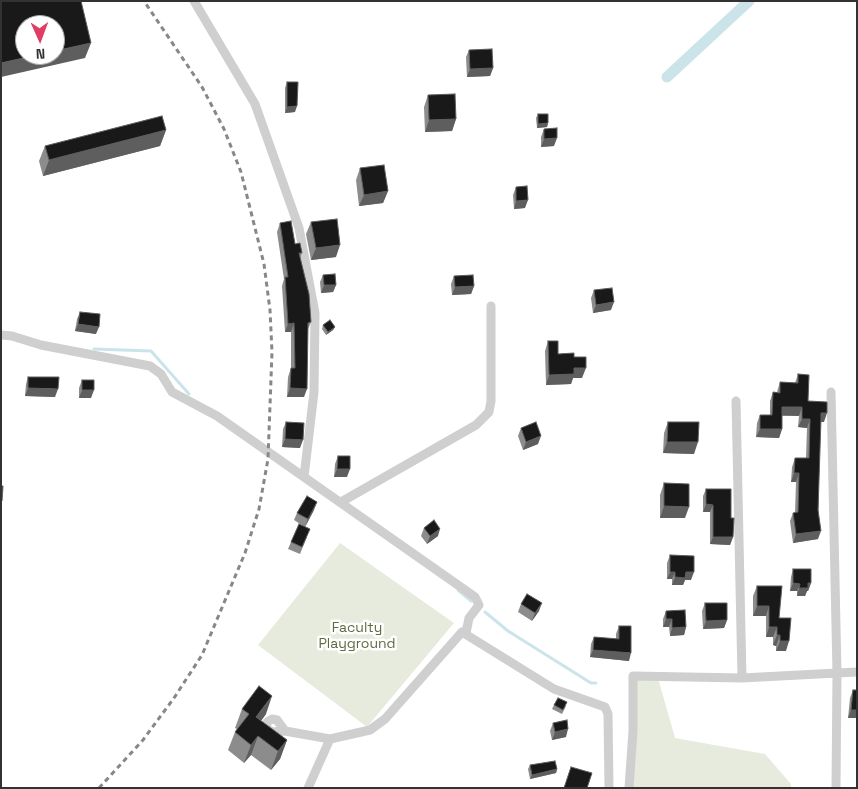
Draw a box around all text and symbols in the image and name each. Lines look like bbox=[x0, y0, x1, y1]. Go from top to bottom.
north arrow bbox=[15, 15, 65, 65]
text: N bbox=[35, 45, 46, 63]
park label: Faculty Playground bbox=[318, 620, 396, 652]

